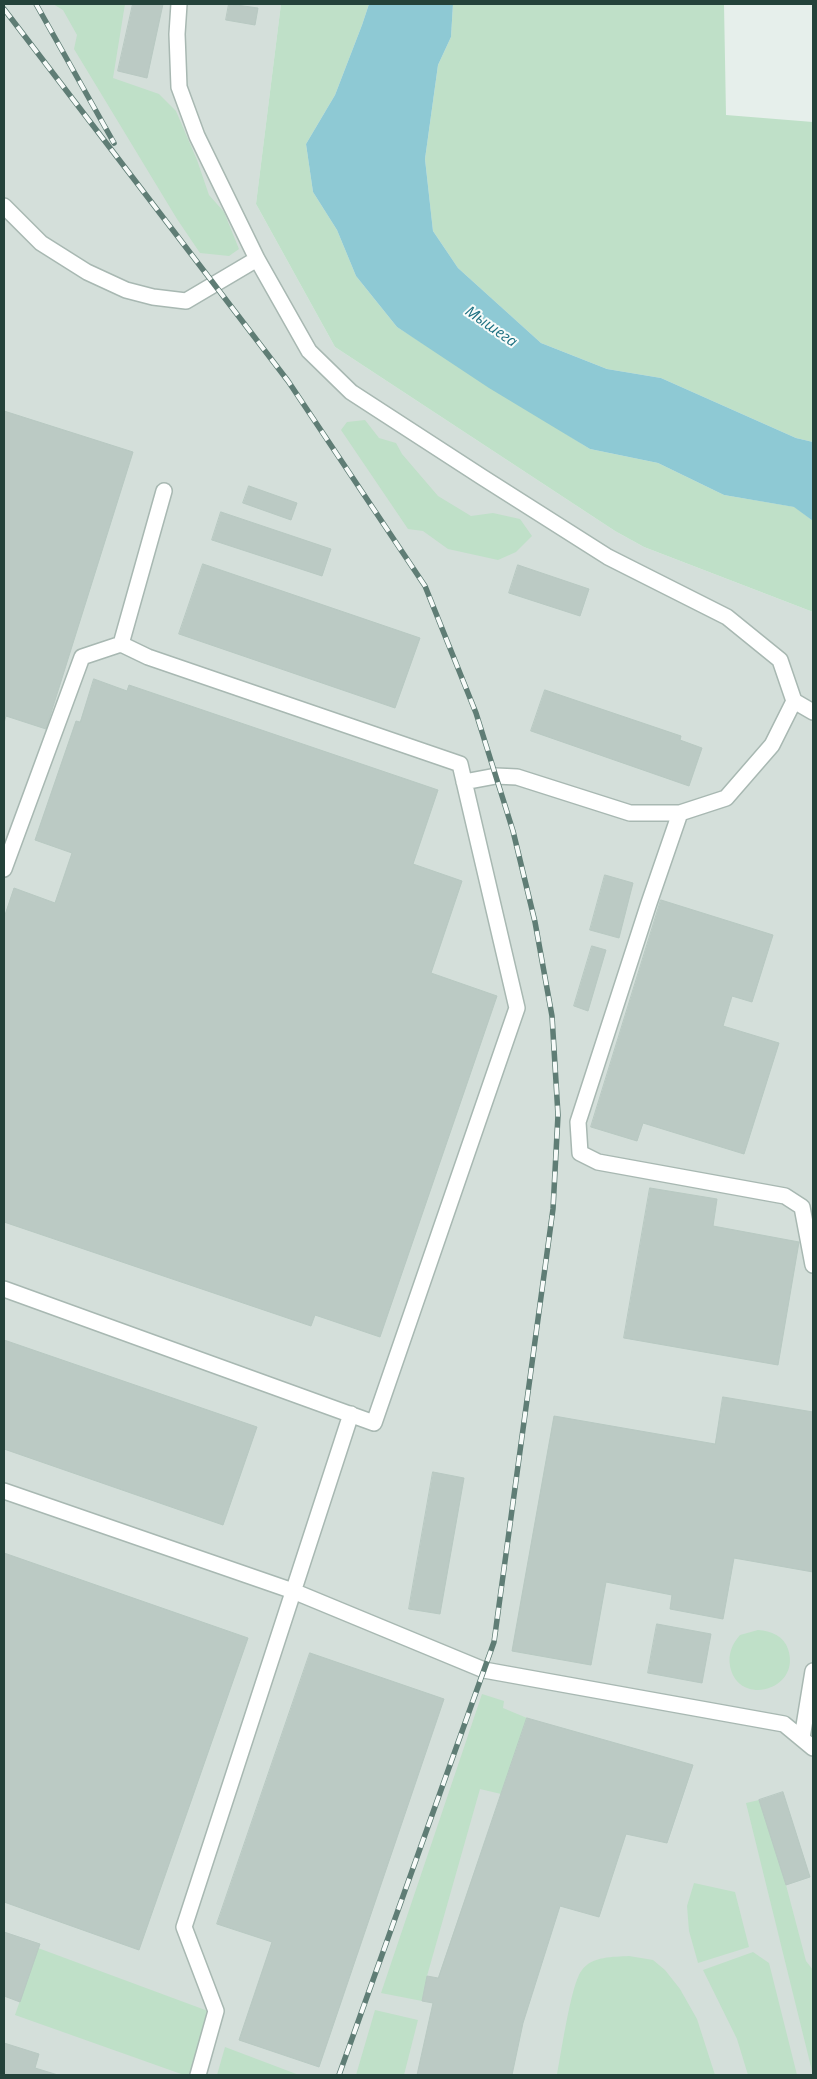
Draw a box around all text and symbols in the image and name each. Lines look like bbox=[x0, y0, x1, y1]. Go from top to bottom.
water label: Мышега bbox=[462, 303, 520, 351]

